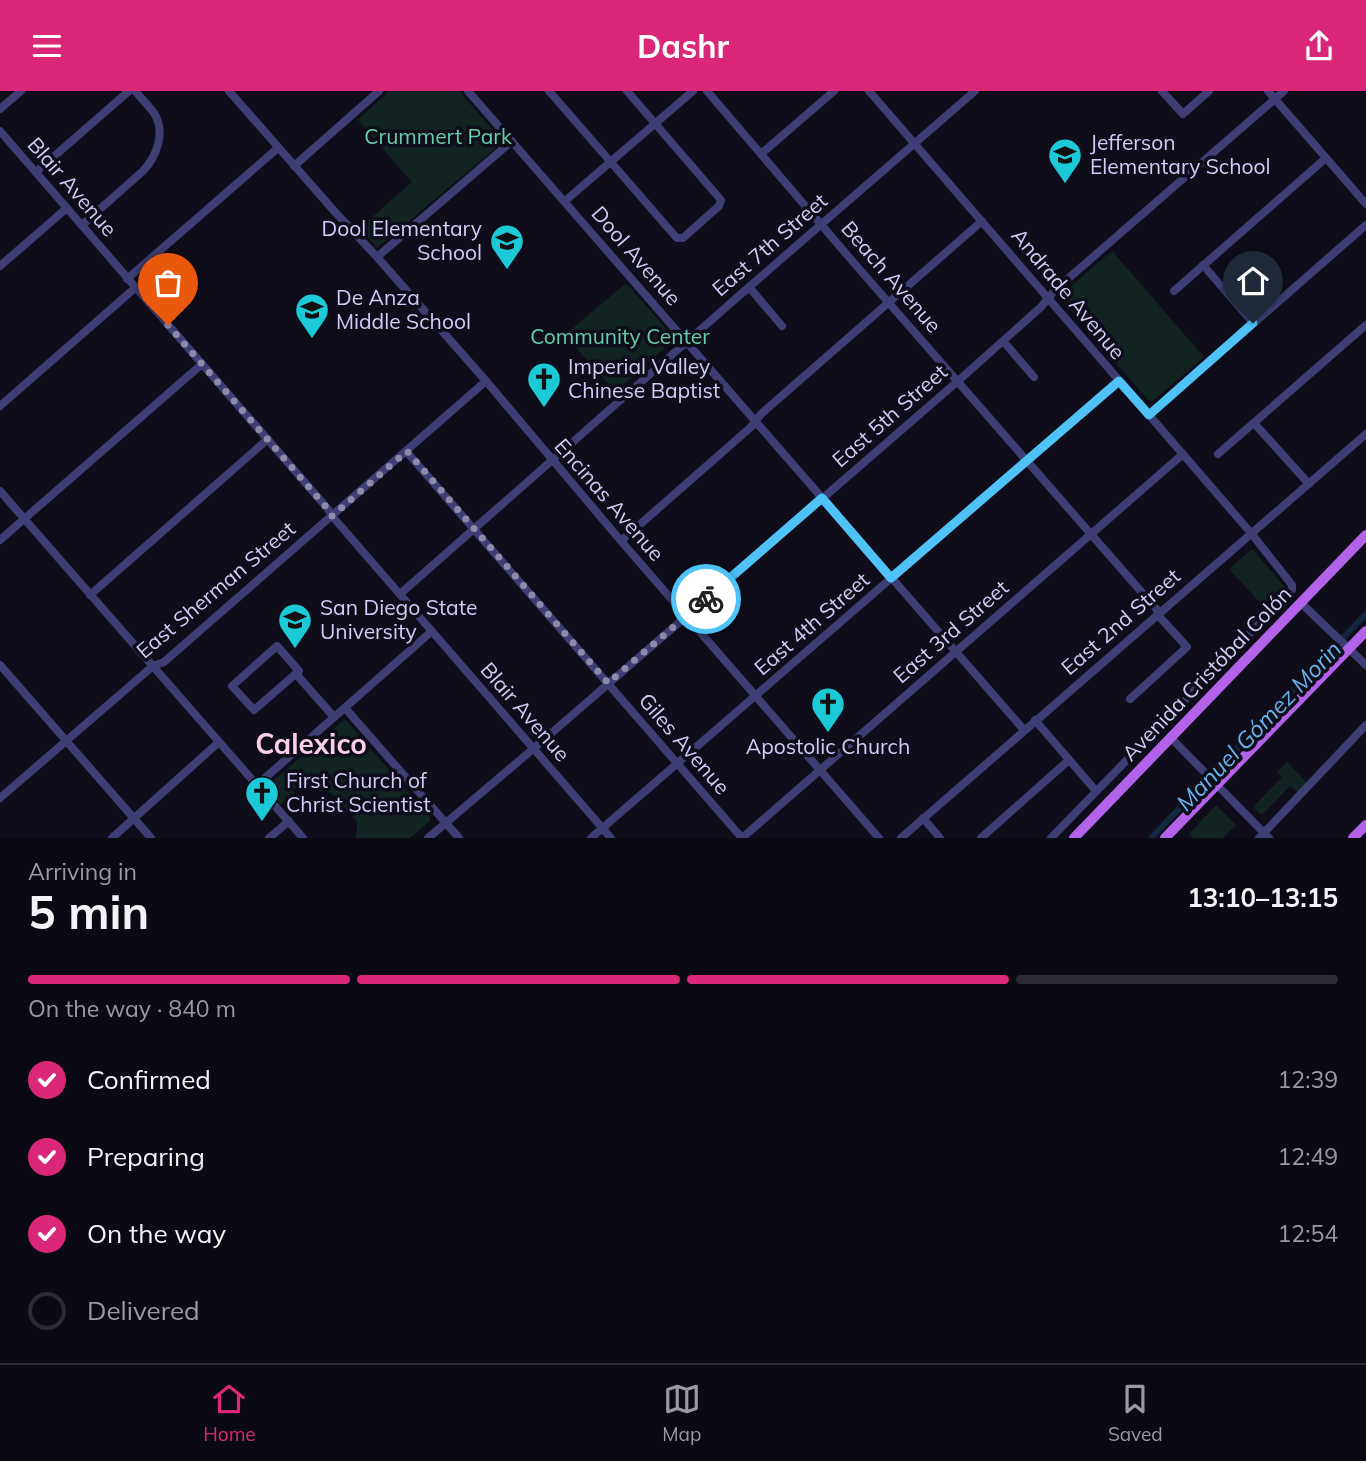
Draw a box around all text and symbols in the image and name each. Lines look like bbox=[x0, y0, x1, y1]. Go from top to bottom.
text: Dashr bbox=[637, 26, 729, 66]
icon: menu bbox=[28, 27, 66, 65]
icon: share bbox=[1300, 27, 1338, 65]
park label: Crummert Park bbox=[364, 123, 512, 149]
place label: Jefferson Elementary School bbox=[1090, 129, 1271, 179]
street label: Blair Avenue bbox=[23, 131, 123, 241]
school or university icon: Jefferson Elementary School bbox=[1046, 136, 1084, 185]
street label: East 7th Street bbox=[707, 187, 832, 301]
street label: Dool Avenue bbox=[586, 200, 687, 310]
place label: Dool Elementary School bbox=[322, 215, 482, 265]
street label: Beach Avenue bbox=[836, 215, 947, 338]
school or university icon: Dool Elementary School bbox=[488, 222, 526, 271]
street label: Andrade Avenue bbox=[1006, 223, 1131, 364]
pin bbox=[1223, 251, 1283, 323]
pin bbox=[138, 253, 198, 325]
icon: home bbox=[1234, 262, 1272, 300]
icon: bag bbox=[149, 264, 187, 302]
place label: De Anza Middle School bbox=[336, 284, 471, 334]
school or university icon: De Anza Middle School bbox=[293, 291, 331, 340]
park label: Community Center bbox=[530, 323, 710, 349]
place label: Imperial Valley Chinese Baptist bbox=[568, 353, 720, 403]
street label: East 5th Street bbox=[827, 358, 952, 472]
church icon: Imperial Valley Chinese Baptist bbox=[525, 360, 563, 409]
street label: Encinas Avenue bbox=[549, 433, 670, 566]
street label: East Sherman Street bbox=[131, 515, 300, 663]
street label: East 2nd Street bbox=[1056, 563, 1185, 680]
courier bbox=[671, 564, 741, 634]
street label: East 4th Street bbox=[749, 566, 874, 680]
street label: East 3rd Street bbox=[887, 574, 1013, 688]
icon: bike bbox=[687, 580, 725, 618]
street label: Avenida Cristóbal Colón bbox=[1116, 581, 1296, 766]
place label: San Diego State University bbox=[320, 594, 477, 644]
school or university icon: San Diego State University bbox=[276, 601, 314, 650]
water label: Manuel Gómez Morin bbox=[1170, 635, 1347, 817]
street label: Blair Avenue bbox=[476, 656, 576, 766]
church icon: Apostolic Church bbox=[809, 685, 847, 734]
street label: Giles Avenue bbox=[634, 687, 736, 799]
district label: Calexico bbox=[255, 726, 367, 761]
place label: Apostolic Church bbox=[746, 733, 910, 759]
place label: First Church of Christ Scientist bbox=[286, 767, 431, 817]
church icon: First Church of Christ Scientist bbox=[243, 774, 281, 823]
text: Arriving in bbox=[28, 857, 137, 886]
text: 13:10–13:15 bbox=[1187, 881, 1338, 914]
text: 5 min bbox=[28, 883, 149, 941]
text: On the way · 840 m bbox=[28, 994, 236, 1023]
icon: check bbox=[28, 1061, 66, 1099]
text: Confirmed bbox=[87, 1063, 211, 1096]
text: 12:39 bbox=[1278, 1065, 1338, 1094]
icon: check bbox=[28, 1138, 66, 1176]
text: Preparing bbox=[87, 1140, 205, 1173]
text: 12:49 bbox=[1278, 1142, 1338, 1171]
icon: check bbox=[28, 1215, 66, 1253]
text: On the way bbox=[87, 1217, 226, 1250]
text: 12:54 bbox=[1278, 1219, 1338, 1248]
text: Delivered bbox=[87, 1294, 200, 1327]
tab: Home bbox=[203, 1380, 256, 1446]
tab: Map bbox=[662, 1380, 701, 1446]
tab: Saved bbox=[1108, 1380, 1163, 1446]

